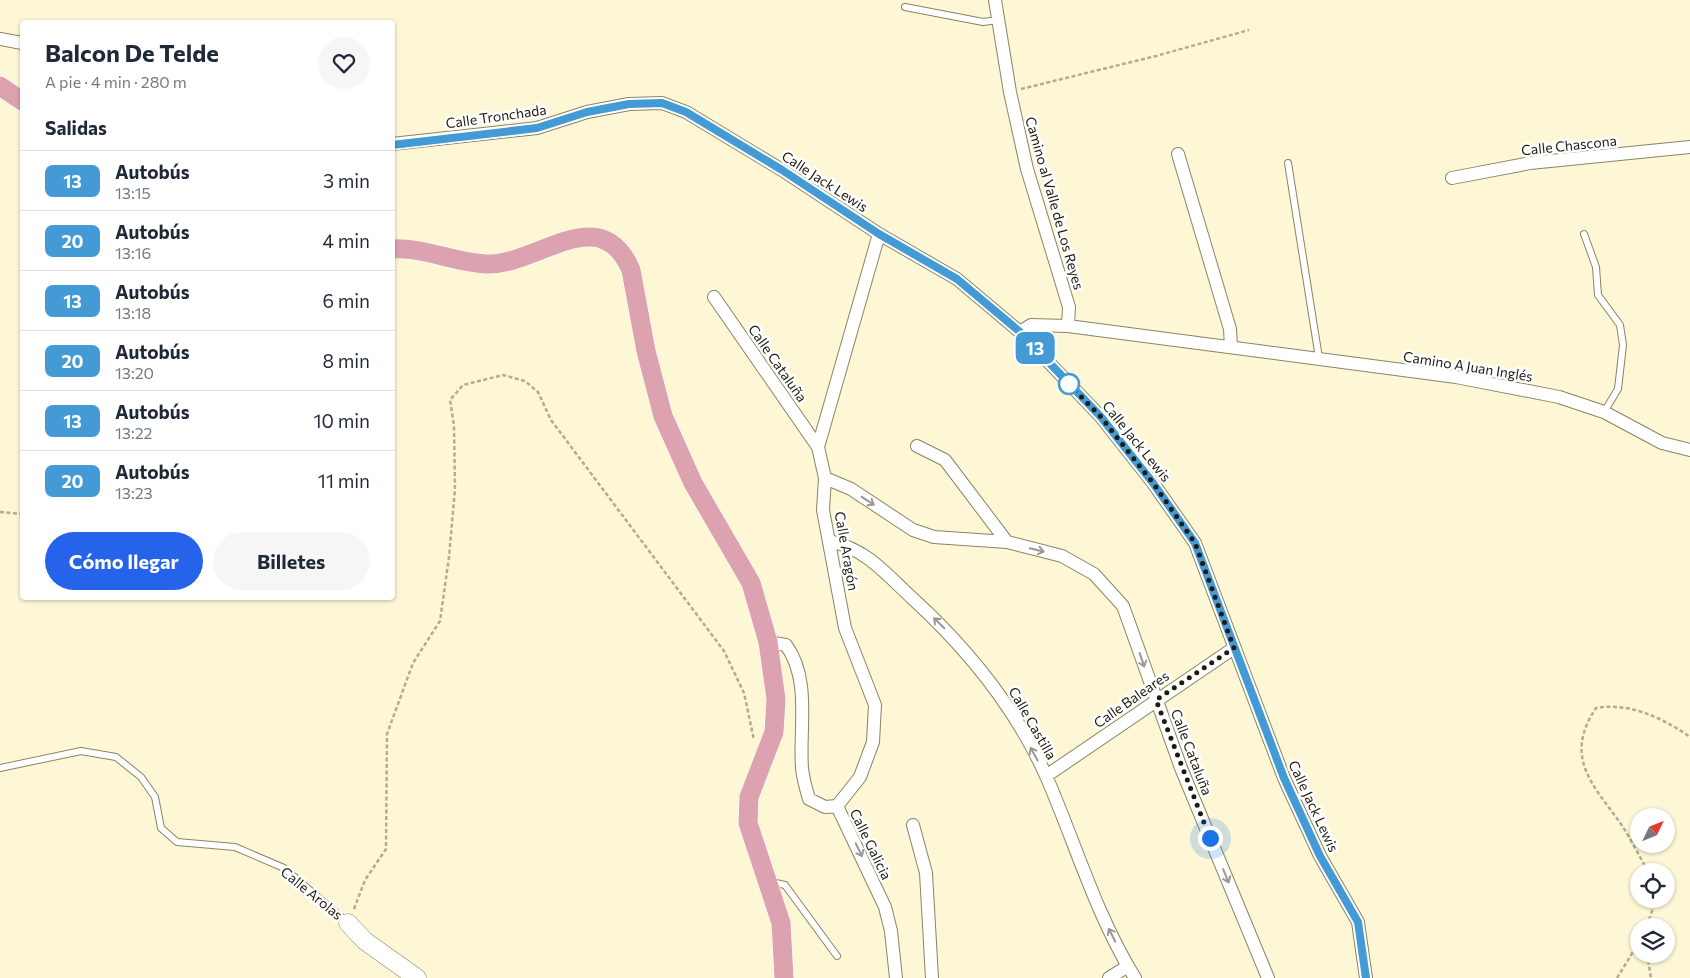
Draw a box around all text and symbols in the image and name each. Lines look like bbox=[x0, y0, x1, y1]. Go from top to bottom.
button: heart bbox=[318, 37, 370, 89]
text: Balcon De Telde bbox=[45, 38, 219, 67]
text: A pie · 4 min · 280 m bbox=[45, 72, 187, 91]
street label: Calle Tronchada bbox=[445, 101, 547, 131]
street label: Camino al Valle de Los Reyes bbox=[1022, 115, 1088, 291]
text: Salidas bbox=[45, 116, 107, 139]
street label: Calle Chascona bbox=[1520, 132, 1618, 158]
street label: Calle Jack Lewis bbox=[779, 147, 871, 215]
text: Autobús bbox=[115, 160, 190, 183]
text: 3 min bbox=[323, 169, 370, 192]
text: 13 bbox=[63, 170, 82, 192]
text: 13:15 bbox=[115, 183, 151, 202]
text: Autobús bbox=[115, 220, 190, 243]
text: 4 min bbox=[323, 229, 370, 252]
text: 20 bbox=[61, 230, 84, 252]
text: 13:16 bbox=[115, 243, 151, 262]
text: Autobús bbox=[115, 280, 190, 303]
text: 6 min bbox=[322, 289, 370, 312]
text: 13 bbox=[63, 290, 82, 312]
text: 13:18 bbox=[115, 303, 151, 322]
street label: Calle Cataluña bbox=[745, 321, 811, 405]
line badge: 13 bbox=[1012, 332, 1058, 364]
text: 13 bbox=[1026, 337, 1044, 359]
text: Autobús bbox=[115, 340, 190, 363]
street label: Camino A Juan Inglés bbox=[1402, 347, 1534, 385]
text: 8 min bbox=[322, 349, 370, 372]
text: 20 bbox=[61, 350, 84, 372]
text: 13:20 bbox=[115, 363, 154, 382]
unlabelled marker bbox=[1058, 373, 1080, 395]
street label: Calle Jack Lewis bbox=[1099, 397, 1175, 485]
text: Autobús bbox=[115, 400, 190, 423]
text: 10 min bbox=[313, 409, 370, 432]
text: 13 bbox=[63, 410, 82, 432]
text: 13:22 bbox=[115, 423, 153, 442]
text: Autobús bbox=[115, 460, 190, 483]
text: 11 min bbox=[318, 469, 370, 492]
text: 20 bbox=[61, 470, 84, 492]
text: 13:23 bbox=[115, 483, 153, 502]
one-way arrow bbox=[861, 495, 875, 506]
street label: Calle Aragón bbox=[832, 510, 862, 592]
button: Cómo llegar bbox=[45, 532, 203, 590]
button: Billetes bbox=[213, 532, 370, 590]
one-way arrow bbox=[1029, 546, 1045, 555]
one-way arrow bbox=[933, 617, 945, 629]
one-way arrow bbox=[1138, 652, 1147, 667]
street label: Calle Baleares bbox=[1090, 667, 1172, 731]
street label: Calle Castilla bbox=[1005, 684, 1061, 762]
street label: Calle Cataluña bbox=[1168, 707, 1216, 797]
one-way arrow bbox=[1029, 747, 1038, 762]
street label: Calle Jack Lewis bbox=[1285, 758, 1343, 854]
street label: Calle Galicia bbox=[847, 806, 895, 882]
north arrow bbox=[1630, 808, 1675, 852]
map controls bbox=[1630, 808, 1675, 963]
your location bbox=[1198, 826, 1223, 851]
one-way arrow bbox=[855, 842, 864, 857]
street label: Calle Arolas bbox=[278, 863, 346, 923]
button: locate bbox=[1630, 863, 1675, 908]
one-way arrow bbox=[1222, 868, 1232, 883]
button: layers bbox=[1630, 918, 1675, 963]
one-way arrow bbox=[1107, 928, 1116, 943]

